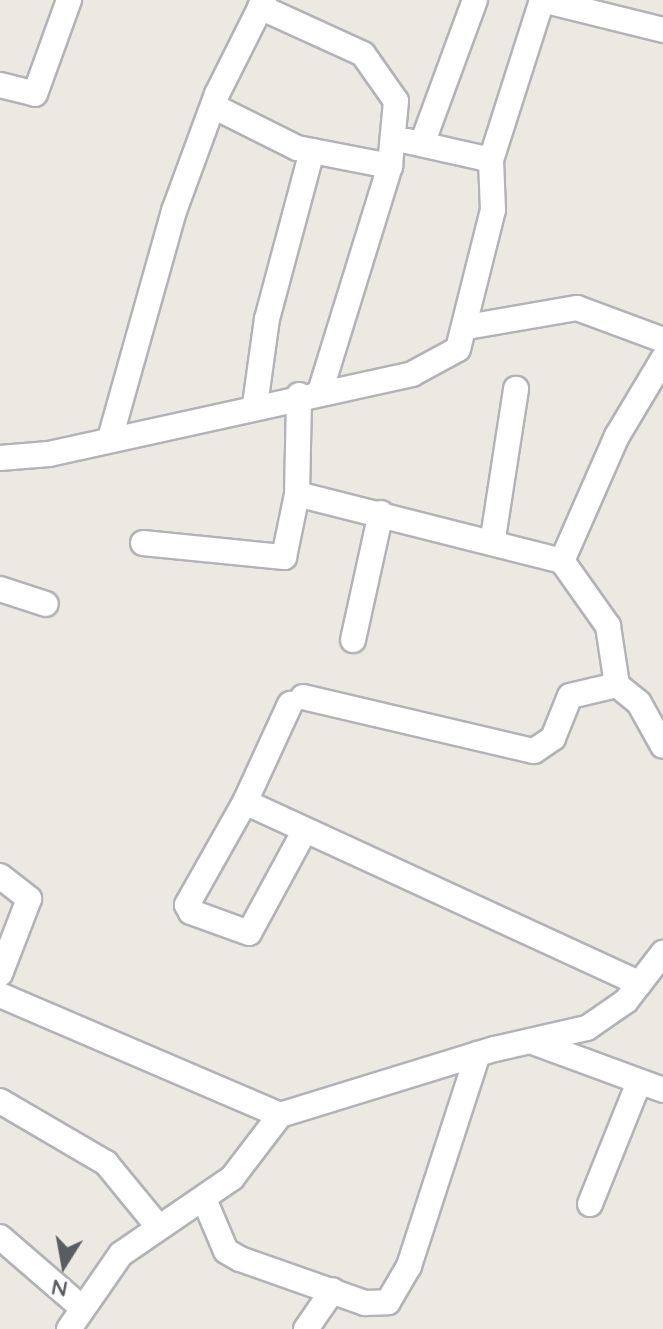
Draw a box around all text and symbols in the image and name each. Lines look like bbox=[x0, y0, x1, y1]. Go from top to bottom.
north arrow bbox=[24, 1225, 104, 1305]
text: N bbox=[49, 1273, 70, 1304]

